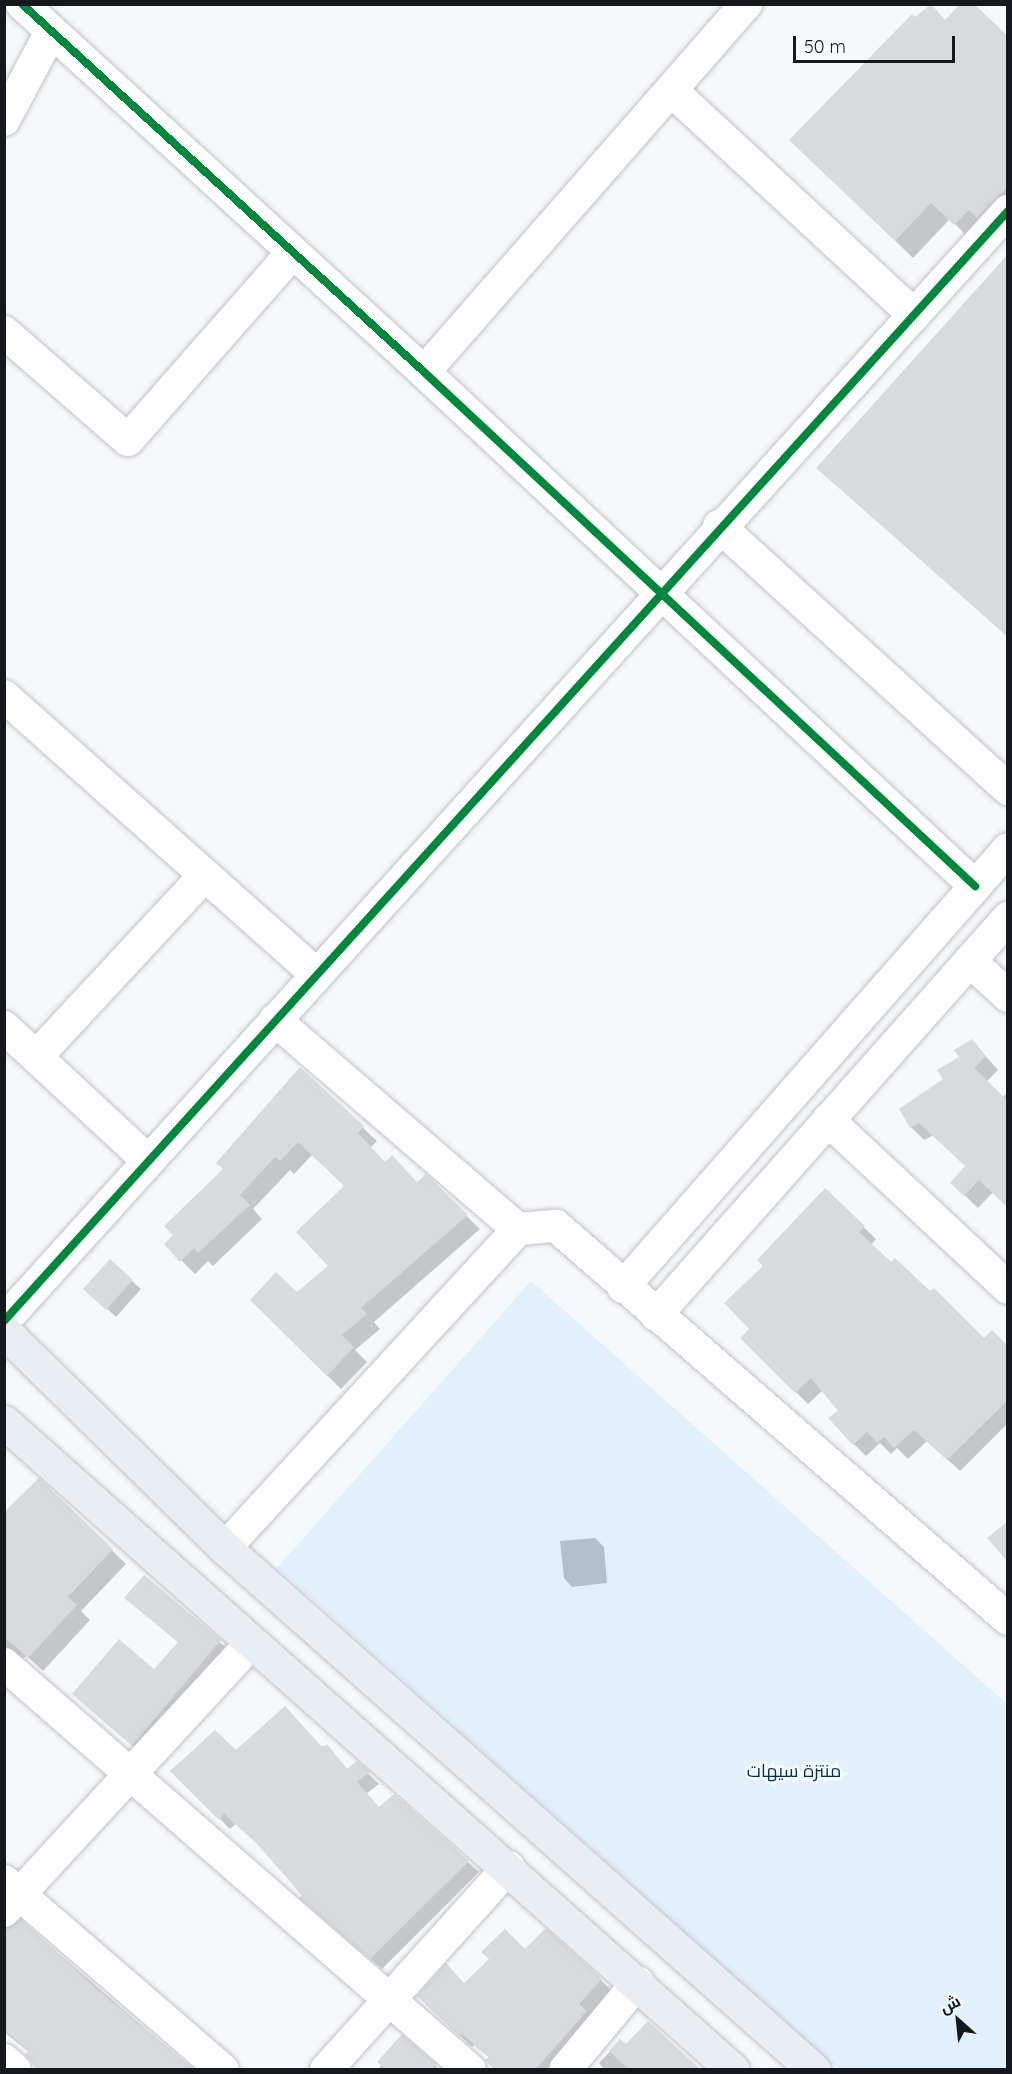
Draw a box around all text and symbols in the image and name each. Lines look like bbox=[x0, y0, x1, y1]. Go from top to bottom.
scale bar bbox=[796, 24, 958, 62]
text: 50 m bbox=[804, 35, 846, 58]
park label: منتزة سيهات bbox=[747, 1760, 841, 1782]
north arrow bbox=[928, 1990, 988, 2050]
text: ش bbox=[936, 1990, 964, 2018]

